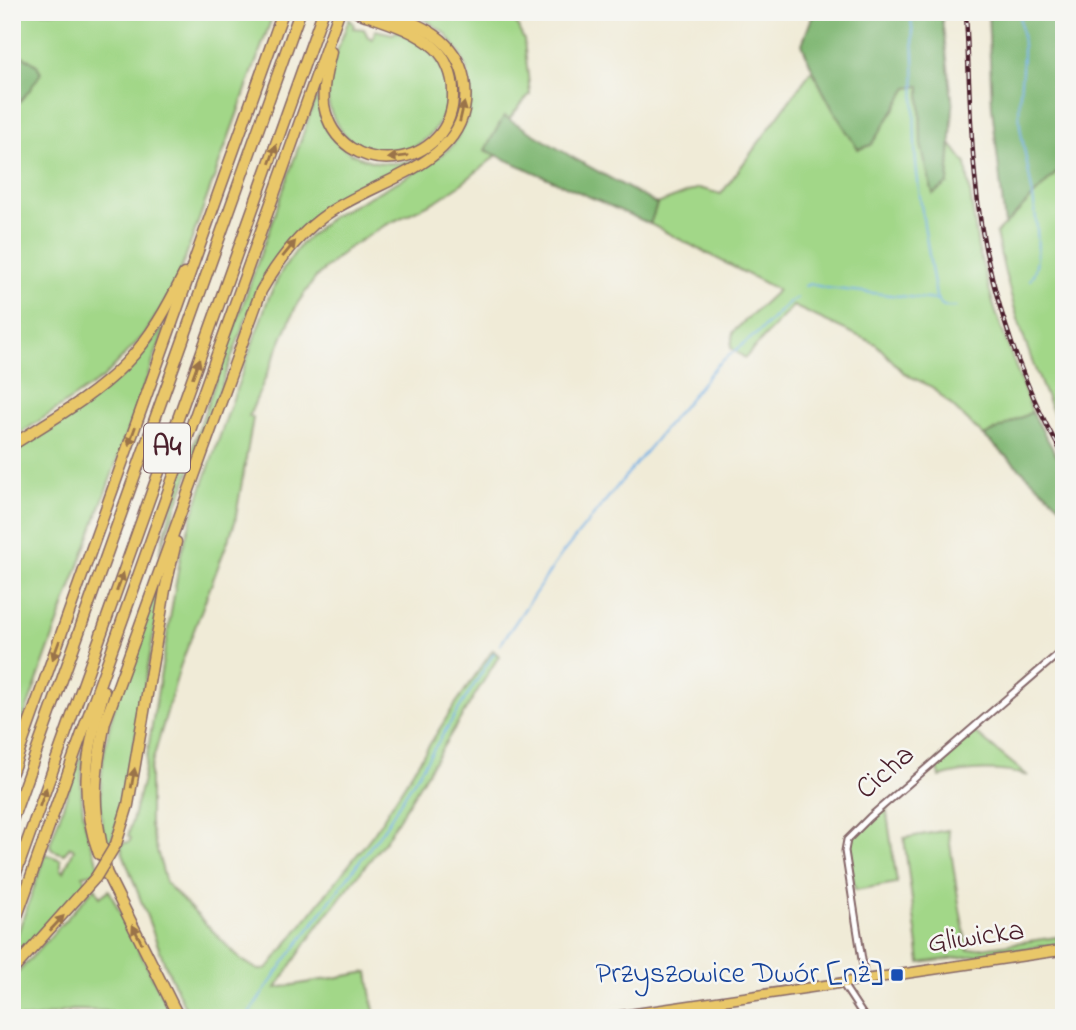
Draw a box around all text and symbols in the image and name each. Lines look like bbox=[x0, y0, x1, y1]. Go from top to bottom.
one-way arrow bbox=[457, 101, 468, 123]
one-way arrow bbox=[267, 143, 278, 164]
one-way arrow bbox=[387, 152, 409, 163]
one-way arrow bbox=[281, 241, 296, 259]
one-way arrow bbox=[191, 357, 202, 378]
road number: A4 bbox=[144, 424, 190, 472]
one-way arrow bbox=[126, 425, 137, 446]
one-way arrow bbox=[114, 572, 125, 593]
one-way arrow bbox=[50, 639, 61, 660]
street label: Cicha bbox=[847, 735, 925, 811]
one-way arrow bbox=[128, 767, 139, 789]
one-way arrow bbox=[38, 786, 49, 807]
street label: Gliwicka bbox=[925, 909, 1027, 967]
one-way arrow bbox=[48, 915, 64, 932]
one-way arrow bbox=[131, 924, 142, 944]
place label: Przyszowice Dwór [nż] bbox=[596, 953, 883, 997]
marker: Przyszowice Dwór [nż] bbox=[889, 967, 905, 983]

